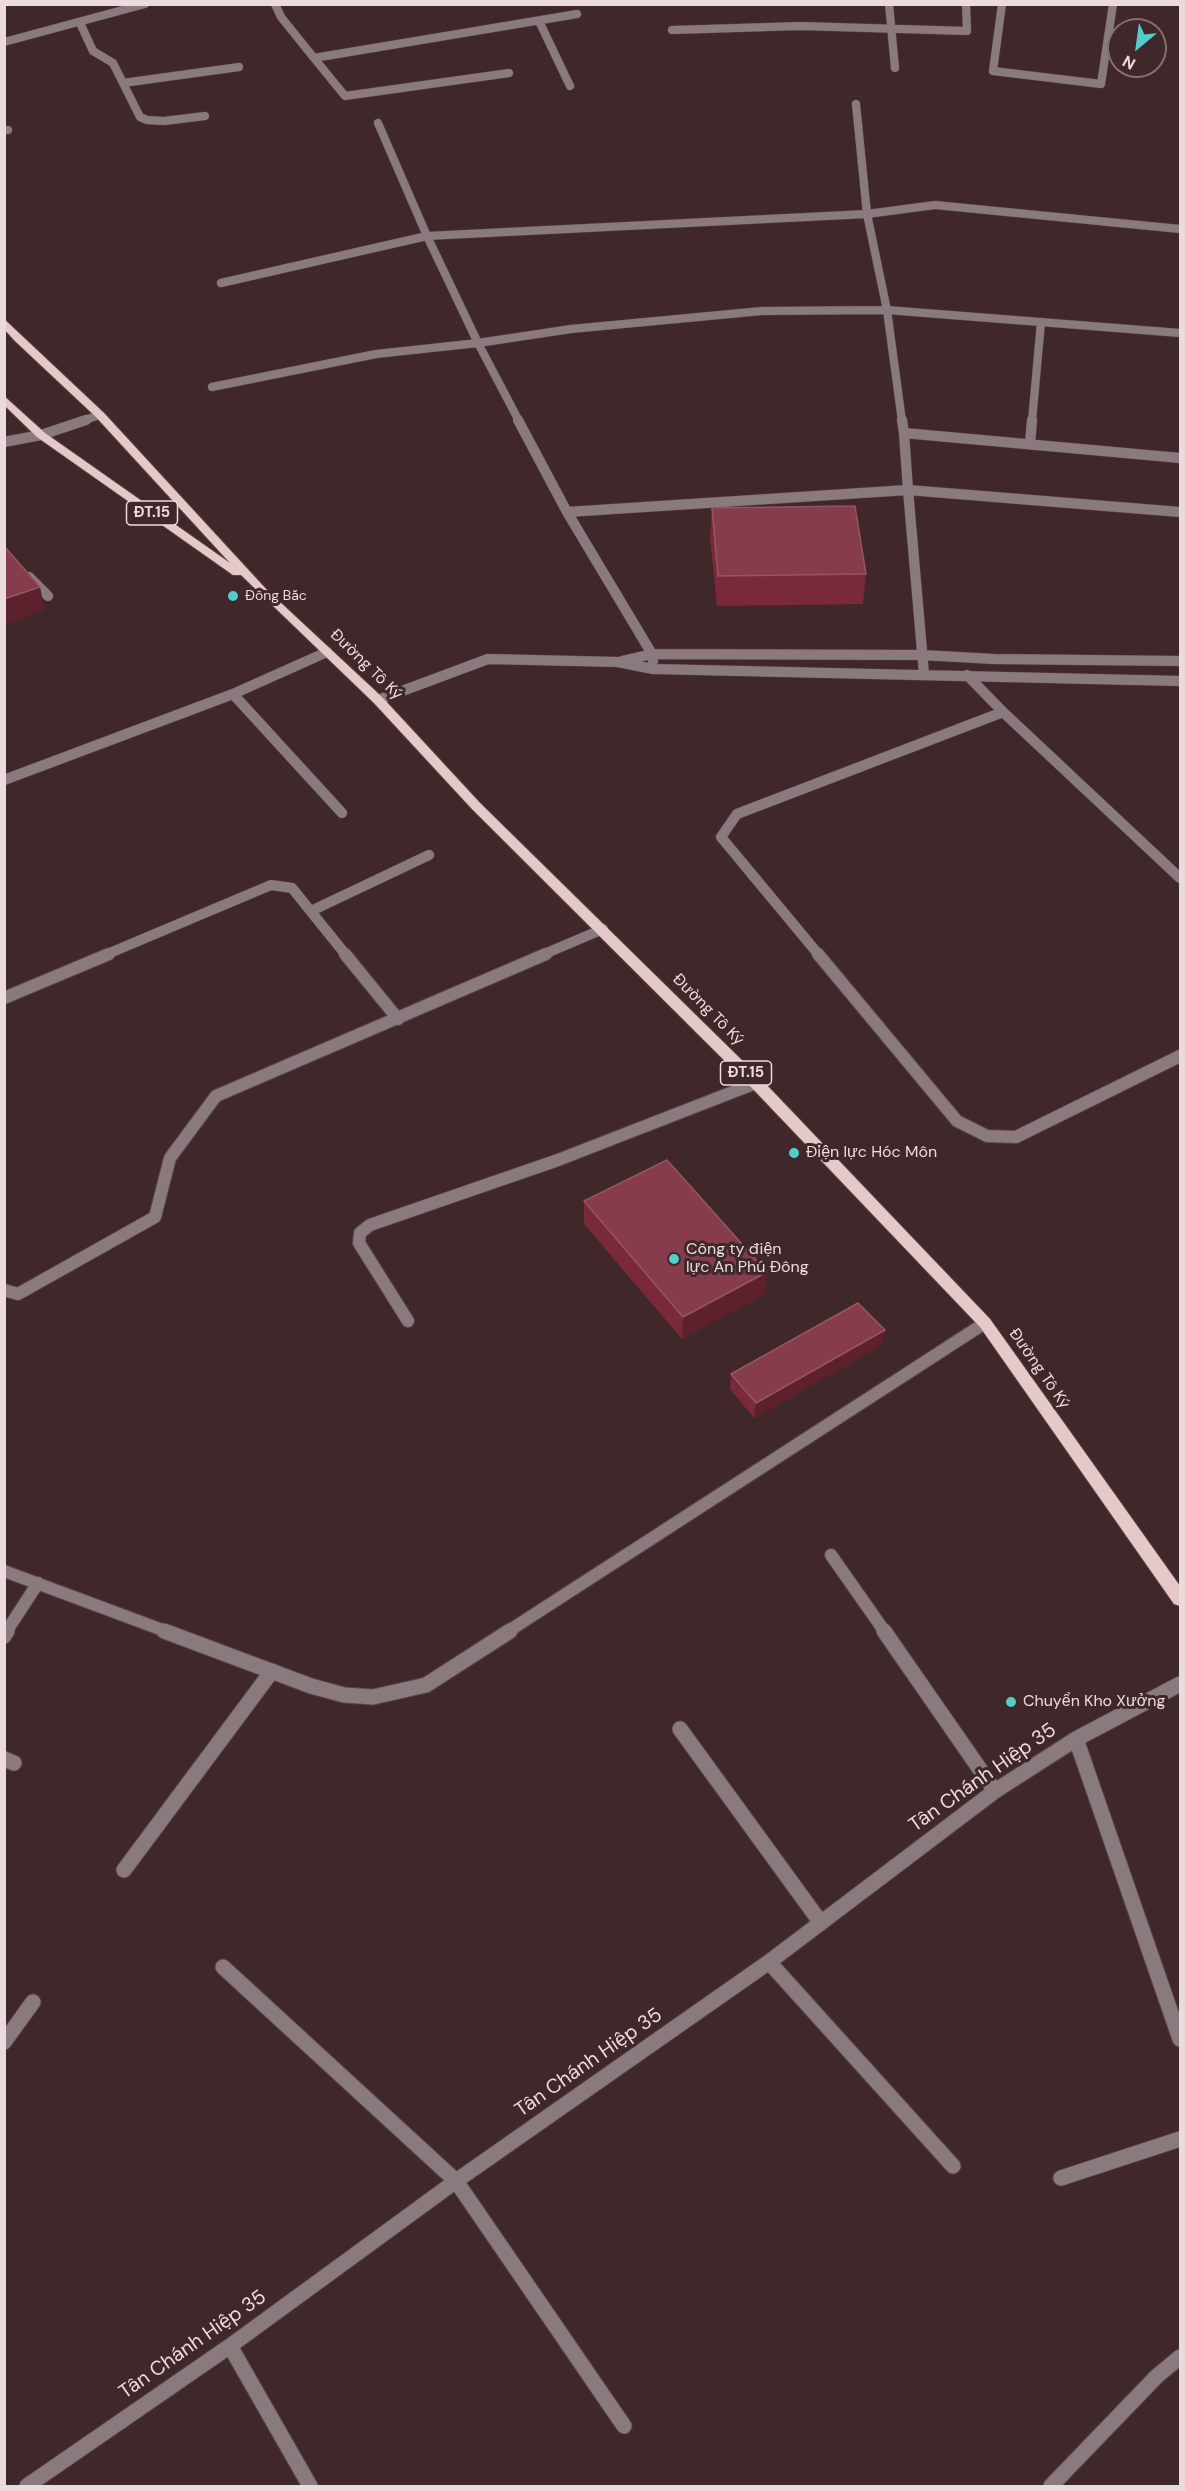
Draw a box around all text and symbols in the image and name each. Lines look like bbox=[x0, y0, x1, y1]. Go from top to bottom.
north arrow bbox=[1107, 18, 1167, 78]
text: N bbox=[1119, 50, 1139, 74]
road number: ĐT.15 bbox=[126, 501, 178, 525]
place label: Đông Bắc bbox=[245, 588, 307, 604]
marker: Đông Bắc bbox=[226, 589, 240, 603]
street label: Đường Tô Ký bbox=[326, 626, 406, 704]
street label: Đường Tô Ký bbox=[668, 970, 748, 1050]
road number: ĐT.15 bbox=[720, 1061, 771, 1085]
place label: Điện lực Hóc Môn bbox=[806, 1143, 937, 1163]
marker: Điện lực Hóc Môn bbox=[787, 1146, 801, 1160]
place label: Công ty điện lực An Phú Đông bbox=[686, 1240, 809, 1278]
marker: Công ty điện lực An Phú Đông bbox=[667, 1252, 681, 1266]
street label: Đường Tô Ký bbox=[1004, 1325, 1074, 1413]
place label: Chuyển Kho Xưởng bbox=[1023, 1692, 1165, 1712]
marker: Chuyển Kho Xưởng bbox=[1004, 1695, 1018, 1709]
street label: Tân Chánh Hiệp 35 bbox=[905, 1718, 1061, 1838]
street label: Tân Chánh Hiệp 35 bbox=[511, 2003, 667, 2123]
street label: Tân Chánh Hiệp 35 bbox=[115, 2285, 271, 2405]

